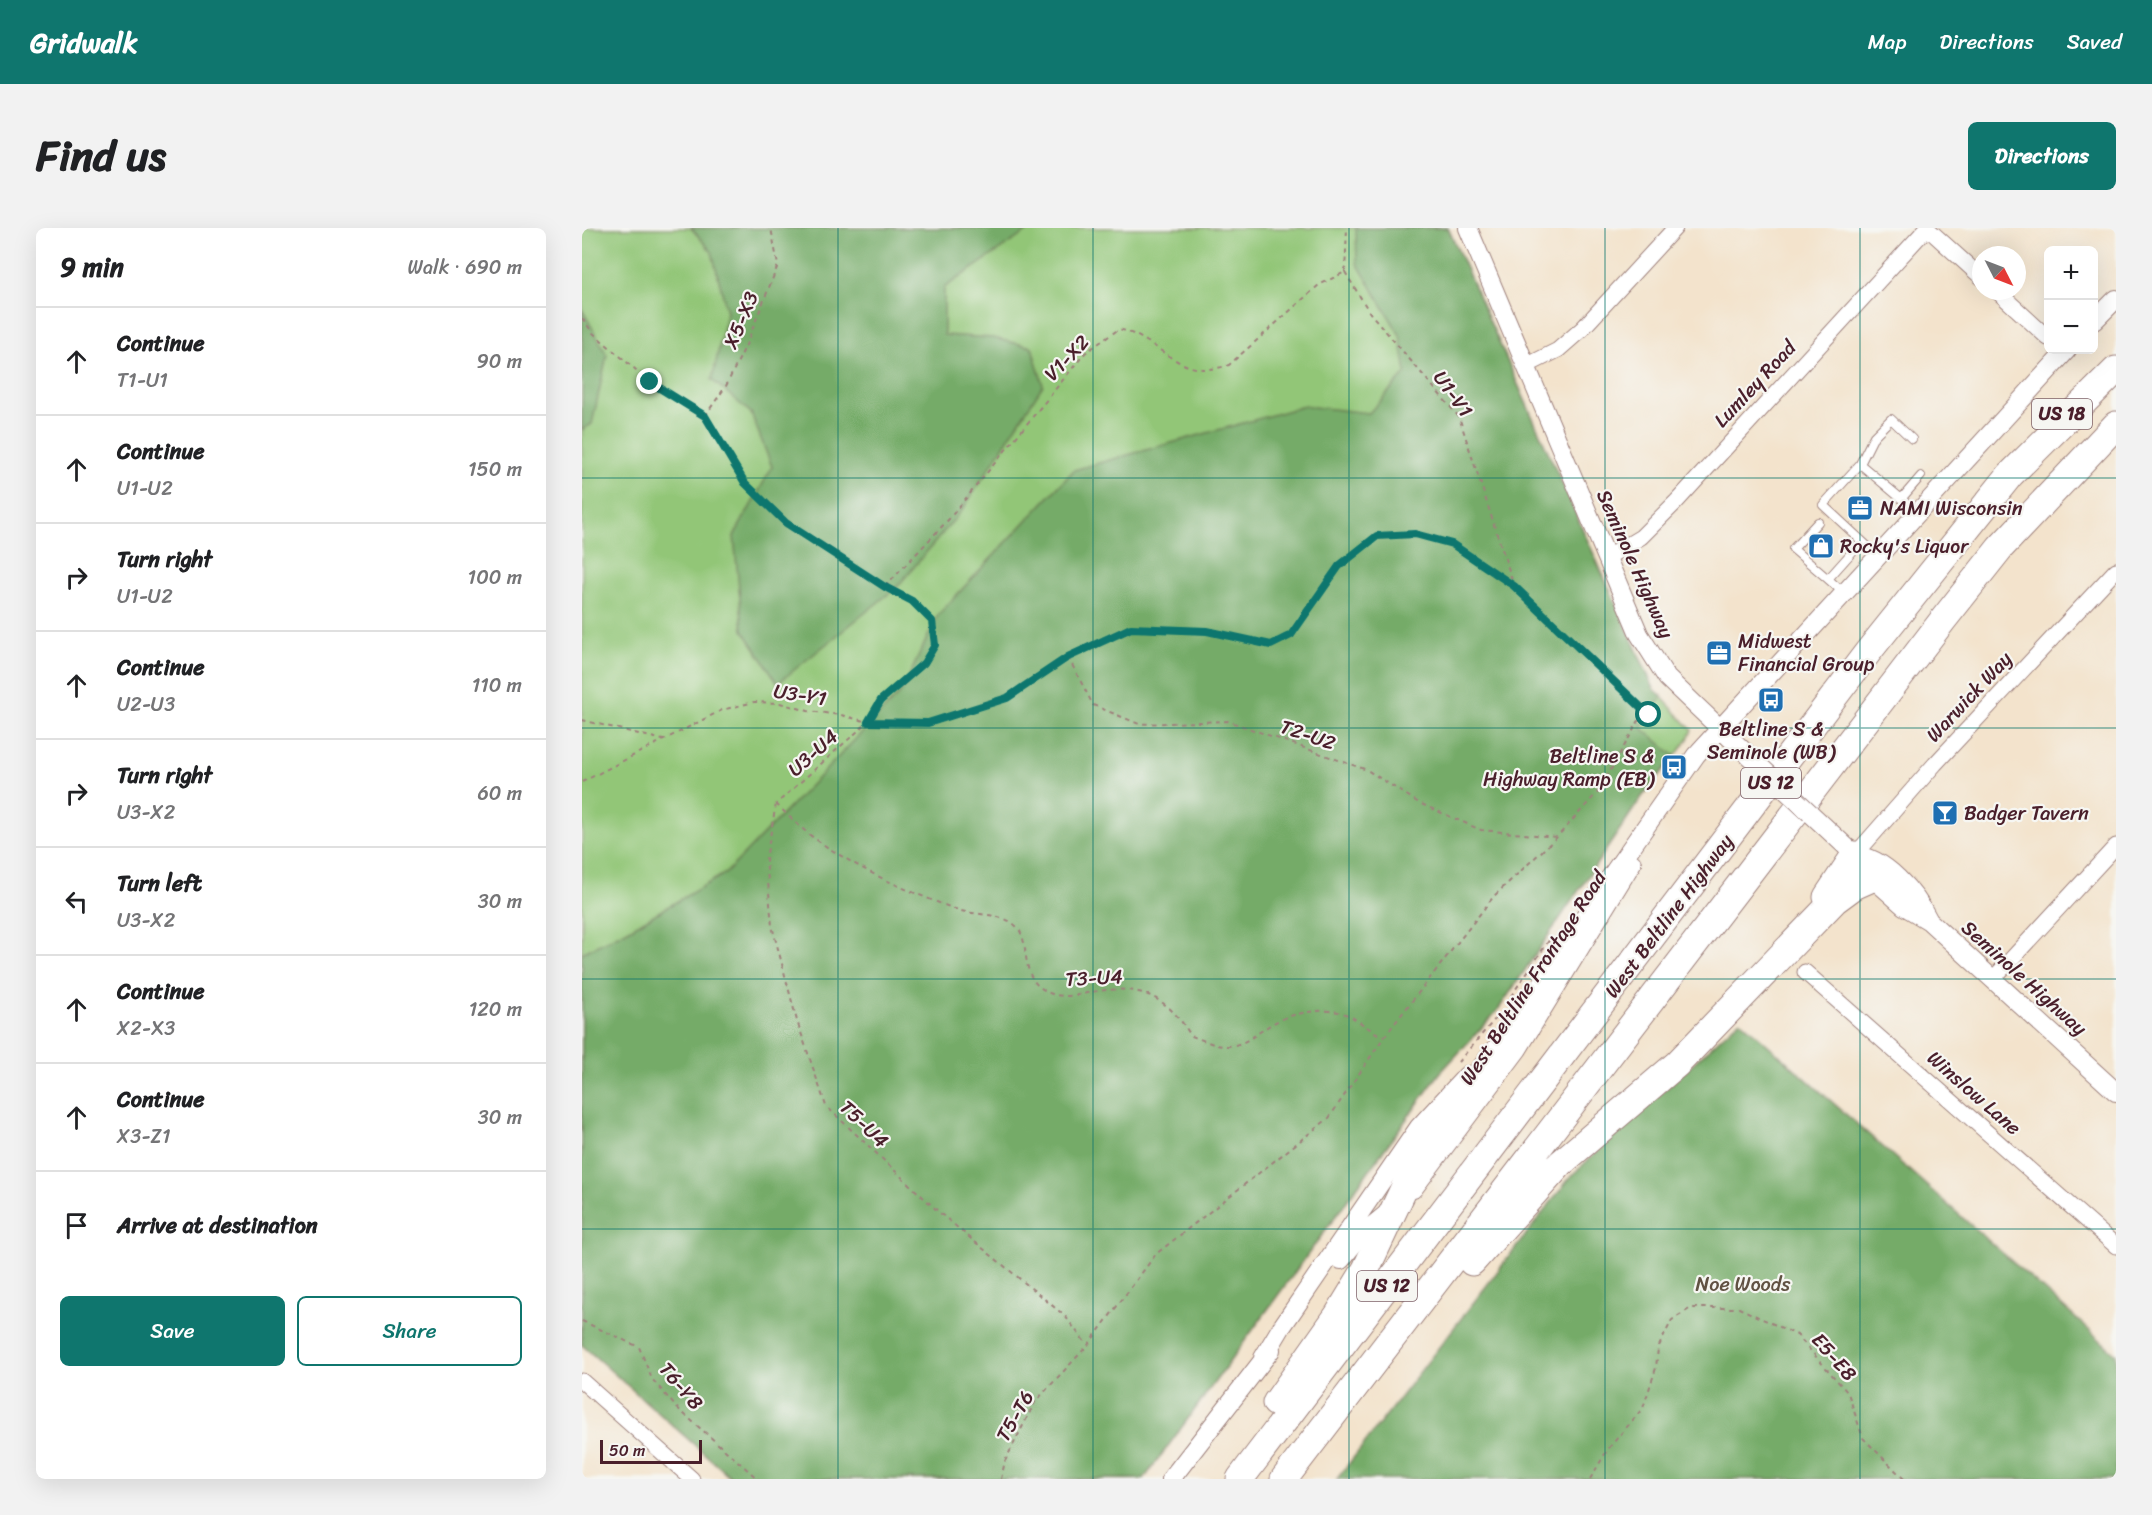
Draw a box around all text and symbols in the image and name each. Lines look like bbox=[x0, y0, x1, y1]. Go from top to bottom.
text: Gridwalk bbox=[30, 18, 138, 67]
text: Map bbox=[1868, 23, 1906, 61]
text: Directions bbox=[1939, 23, 2034, 61]
text: Saved bbox=[2067, 23, 2122, 61]
text: Find us bbox=[36, 119, 166, 193]
button: Directions bbox=[1968, 122, 2116, 190]
text: 9 min bbox=[60, 244, 124, 290]
north arrow bbox=[1972, 246, 2026, 300]
map controls bbox=[2044, 246, 2098, 354]
button: + bbox=[2044, 246, 2098, 300]
text: Walk · 690 m bbox=[408, 250, 522, 285]
street label: X5-X3 bbox=[713, 286, 769, 355]
button: − bbox=[2044, 300, 2098, 354]
text: Continue bbox=[117, 324, 205, 363]
street label: V1-X2 bbox=[1035, 326, 1099, 390]
street label: Lumley Road bbox=[1705, 331, 1806, 436]
text: 90 m bbox=[477, 344, 522, 379]
icon: ahead bbox=[60, 345, 93, 378]
text: T1-U1 bbox=[117, 363, 168, 398]
street label: U1-V1 bbox=[1424, 363, 1482, 425]
route end bbox=[636, 368, 662, 394]
road number: US 18 bbox=[2032, 399, 2092, 429]
text: Continue bbox=[117, 432, 205, 471]
text: 150 m bbox=[468, 452, 522, 487]
icon: ahead bbox=[60, 453, 93, 486]
text: U1-U2 bbox=[117, 471, 173, 506]
street label: Seminole Highway bbox=[1586, 484, 1684, 645]
place label: NAMI Wisconsin bbox=[1880, 491, 2023, 526]
office icon: NAMI Wisconsin bbox=[1845, 493, 1875, 523]
place label: Rocky's Liquor bbox=[1840, 529, 1969, 564]
shop icon: Rocky's Liquor bbox=[1806, 531, 1836, 561]
text: Turn right bbox=[117, 540, 212, 579]
text: 100 m bbox=[468, 560, 522, 595]
icon: right bbox=[60, 561, 93, 594]
text: U1-U2 bbox=[117, 579, 173, 614]
place label: Midwest Financial Group bbox=[1738, 624, 1875, 682]
office icon: Midwest Financial Group bbox=[1704, 638, 1734, 668]
street label: Warwick Way bbox=[1917, 643, 2021, 751]
text: Continue bbox=[117, 648, 205, 687]
text: 110 m bbox=[472, 668, 522, 703]
icon: ahead bbox=[60, 669, 93, 702]
street label: U3-Y1 bbox=[771, 674, 829, 716]
bus stop icon: Beltline S & Seminole (WB) bbox=[1756, 685, 1786, 715]
text: U2-U3 bbox=[117, 687, 175, 722]
route start bbox=[1635, 701, 1661, 727]
street label: T2-U2 bbox=[1275, 709, 1341, 761]
place label: Beltline S & Seminole (WB) bbox=[1707, 712, 1836, 770]
street label: U3-U4 bbox=[779, 720, 847, 786]
place label: Beltline S & Highway Ramp (EB) bbox=[1483, 739, 1655, 797]
bus stop icon: Beltline S & Highway Ramp (EB) bbox=[1659, 752, 1689, 782]
text: Turn right bbox=[117, 756, 212, 795]
road number: US 12 bbox=[1741, 768, 1801, 798]
text: 60 m bbox=[477, 776, 522, 811]
icon: right bbox=[60, 777, 93, 810]
text: U3-X2 bbox=[117, 795, 175, 830]
place label: Badger Tavern bbox=[1964, 796, 2089, 831]
bar icon: Badger Tavern bbox=[1930, 798, 1960, 828]
street label: West Beltline Highway bbox=[1595, 826, 1743, 1006]
street label: West Beltline Frontage Road bbox=[1450, 862, 1617, 1093]
text: Turn left bbox=[117, 864, 202, 903]
text: 30 m bbox=[478, 884, 522, 919]
icon: left bbox=[60, 885, 93, 918]
text: U3-X2 bbox=[117, 903, 175, 938]
street label: Seminole Highway bbox=[1953, 911, 2096, 1045]
street label: T3-U4 bbox=[1065, 959, 1123, 997]
text: Continue bbox=[117, 972, 205, 1011]
text: 120 m bbox=[469, 992, 522, 1027]
icon: ahead bbox=[60, 993, 93, 1026]
text: X2-X3 bbox=[117, 1011, 175, 1046]
street label: Winslow Lane bbox=[1919, 1042, 2029, 1144]
text: Continue bbox=[117, 1080, 205, 1119]
street label: T5-U4 bbox=[831, 1091, 897, 1157]
text: 30 m bbox=[478, 1100, 522, 1135]
icon: ahead bbox=[60, 1101, 93, 1134]
text: X3-Z1 bbox=[117, 1119, 171, 1154]
text: Arrive at destination bbox=[117, 1206, 318, 1245]
icon: arrive bbox=[60, 1209, 93, 1242]
park label: Noe Woods bbox=[1696, 1267, 1791, 1302]
road number: US 12 bbox=[1357, 1271, 1417, 1301]
button: Save bbox=[60, 1296, 285, 1366]
button: Share bbox=[297, 1296, 522, 1366]
street label: E5-E8 bbox=[1802, 1324, 1866, 1390]
street label: T6-Y8 bbox=[650, 1354, 712, 1418]
street label: T5-T6 bbox=[986, 1384, 1044, 1448]
text: 50 m bbox=[609, 1436, 645, 1465]
scale bar bbox=[600, 1437, 702, 1464]

